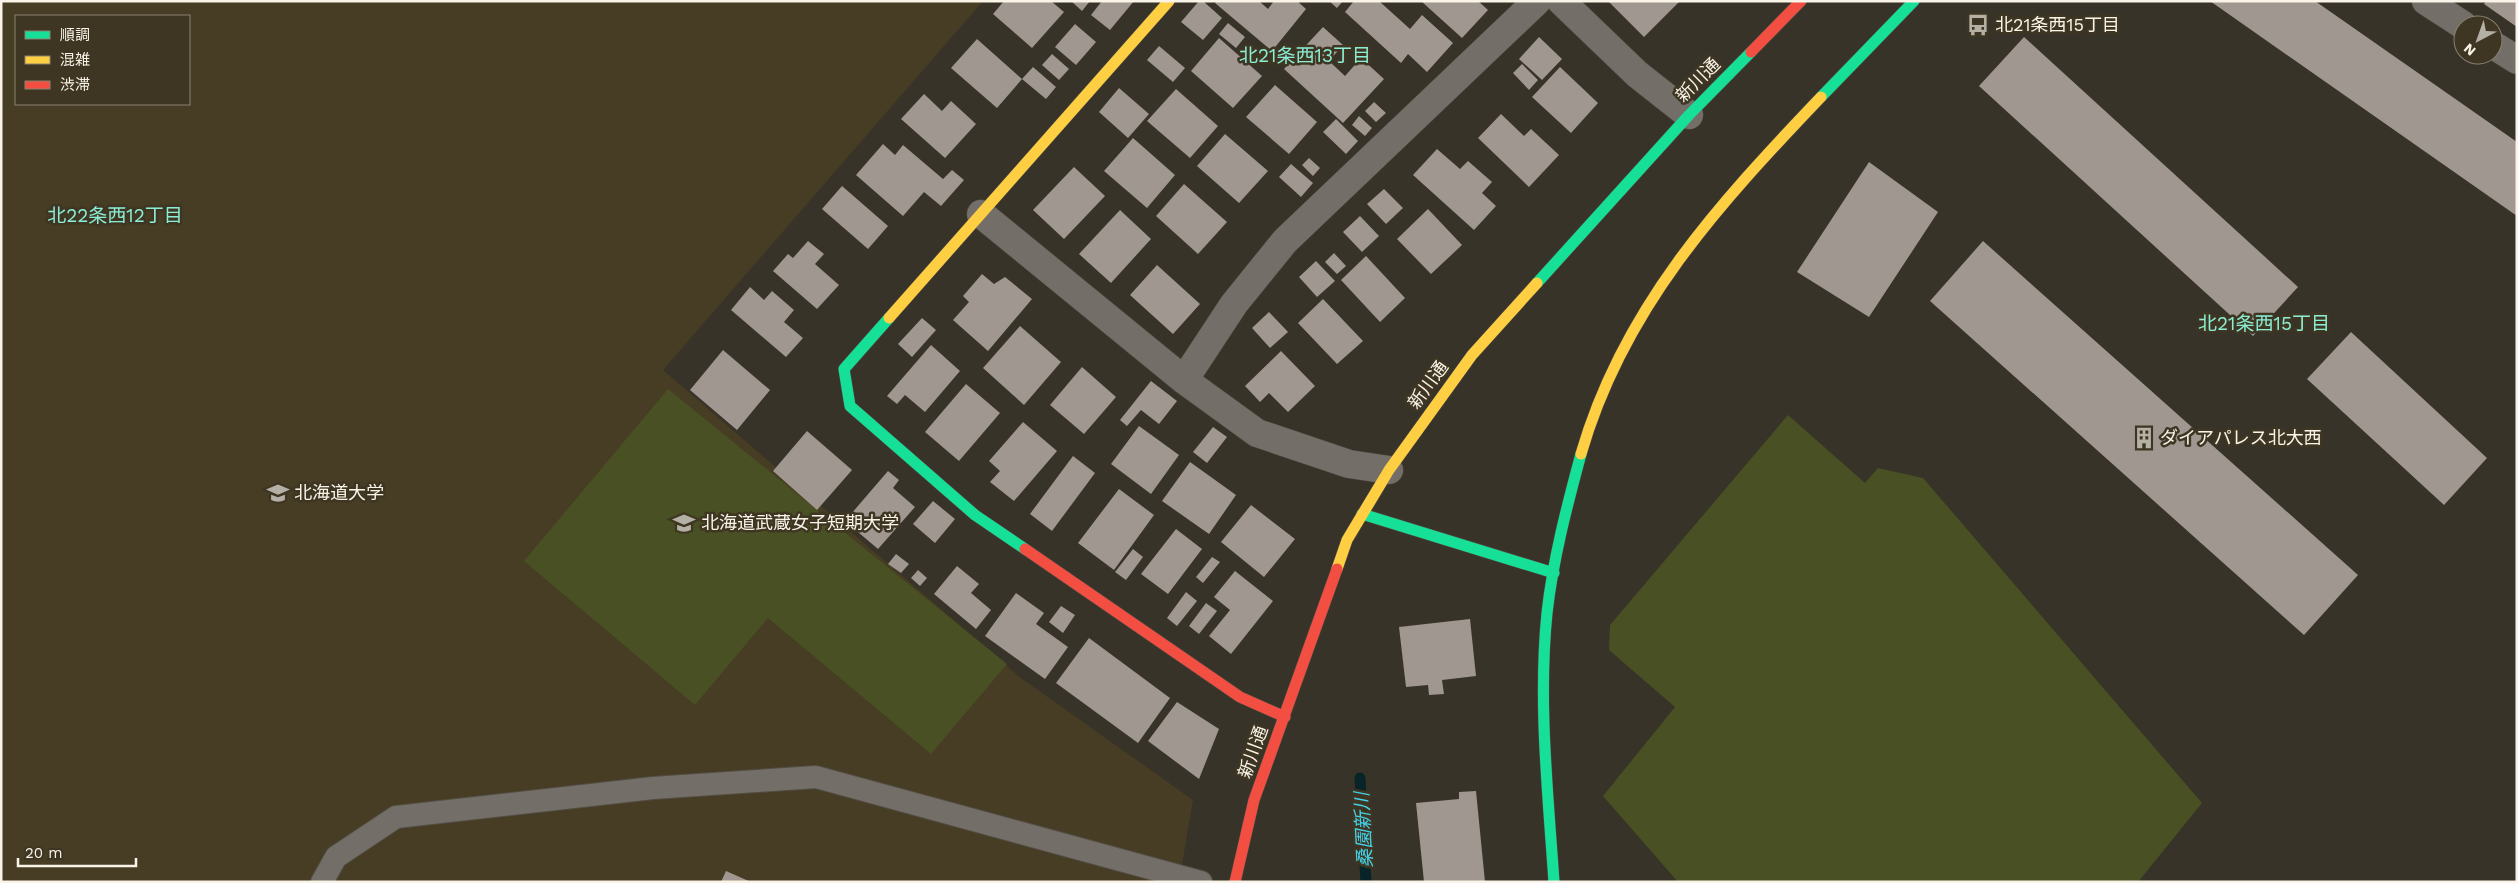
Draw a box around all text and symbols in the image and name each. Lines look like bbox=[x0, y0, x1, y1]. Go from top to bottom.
bus stop icon: 北21条西15丁目 bbox=[1965, 12, 1991, 38]
place label: 北21条西15丁目 bbox=[1995, 14, 2120, 35]
legend bbox=[15, 15, 190, 105]
north arrow bbox=[2453, 15, 2503, 65]
text: 順調 bbox=[60, 26, 90, 44]
text: N bbox=[2460, 40, 2479, 59]
district label: 北21条西13丁目 bbox=[1239, 44, 1371, 67]
text: 混雑 bbox=[60, 51, 90, 69]
street label: 新川通 bbox=[1671, 53, 1724, 106]
text: 渋滞 bbox=[60, 76, 90, 94]
district label: 北22条西12丁目 bbox=[47, 204, 183, 227]
district label: 北21条西15丁目 bbox=[2198, 312, 2330, 335]
street label: 新川通 bbox=[1403, 357, 1452, 413]
building icon: ダイアパレス北大西 bbox=[2131, 425, 2157, 451]
place label: ダイアパレス北大西 bbox=[2160, 427, 2322, 448]
school or university icon: 北海道大学 bbox=[265, 480, 291, 506]
place label: 北海道大学 bbox=[294, 482, 384, 503]
school or university icon: 北海道武蔵女子短期大学 bbox=[671, 510, 697, 536]
place label: 北海道武蔵女子短期大学 bbox=[701, 512, 899, 533]
street label: 新川通 bbox=[1233, 723, 1272, 781]
water label: 桑園新川 bbox=[1350, 789, 1377, 869]
scale bar bbox=[18, 836, 135, 868]
text: 20 m bbox=[25, 844, 63, 862]

